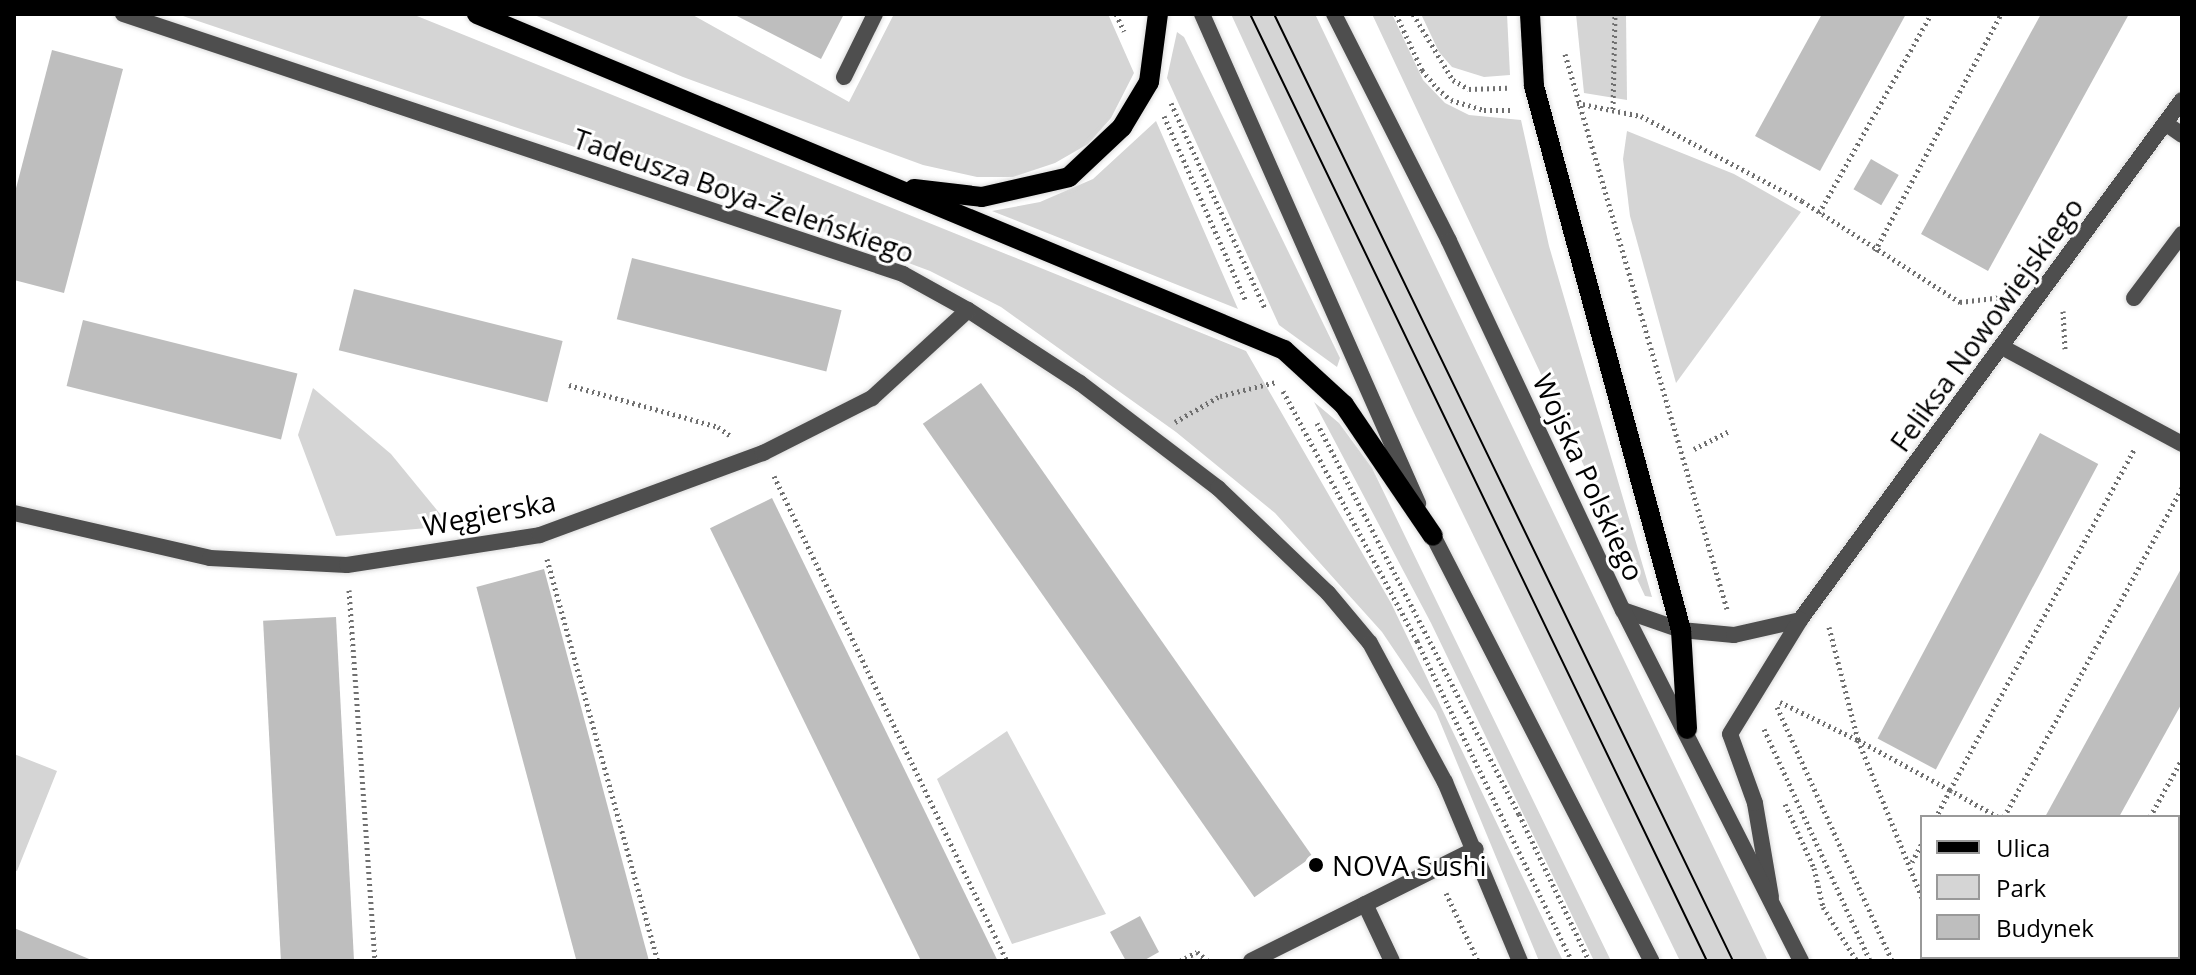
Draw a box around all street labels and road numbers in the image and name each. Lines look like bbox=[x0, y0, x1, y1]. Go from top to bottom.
street label: Tadeusza Boya-Żeleńskiego bbox=[569, 121, 919, 269]
street label: Feliksa Nowowiejskiego bbox=[1882, 190, 2090, 458]
street label: Wojska Polskiego bbox=[1526, 368, 1652, 586]
street label: Węgierska bbox=[420, 484, 558, 542]

